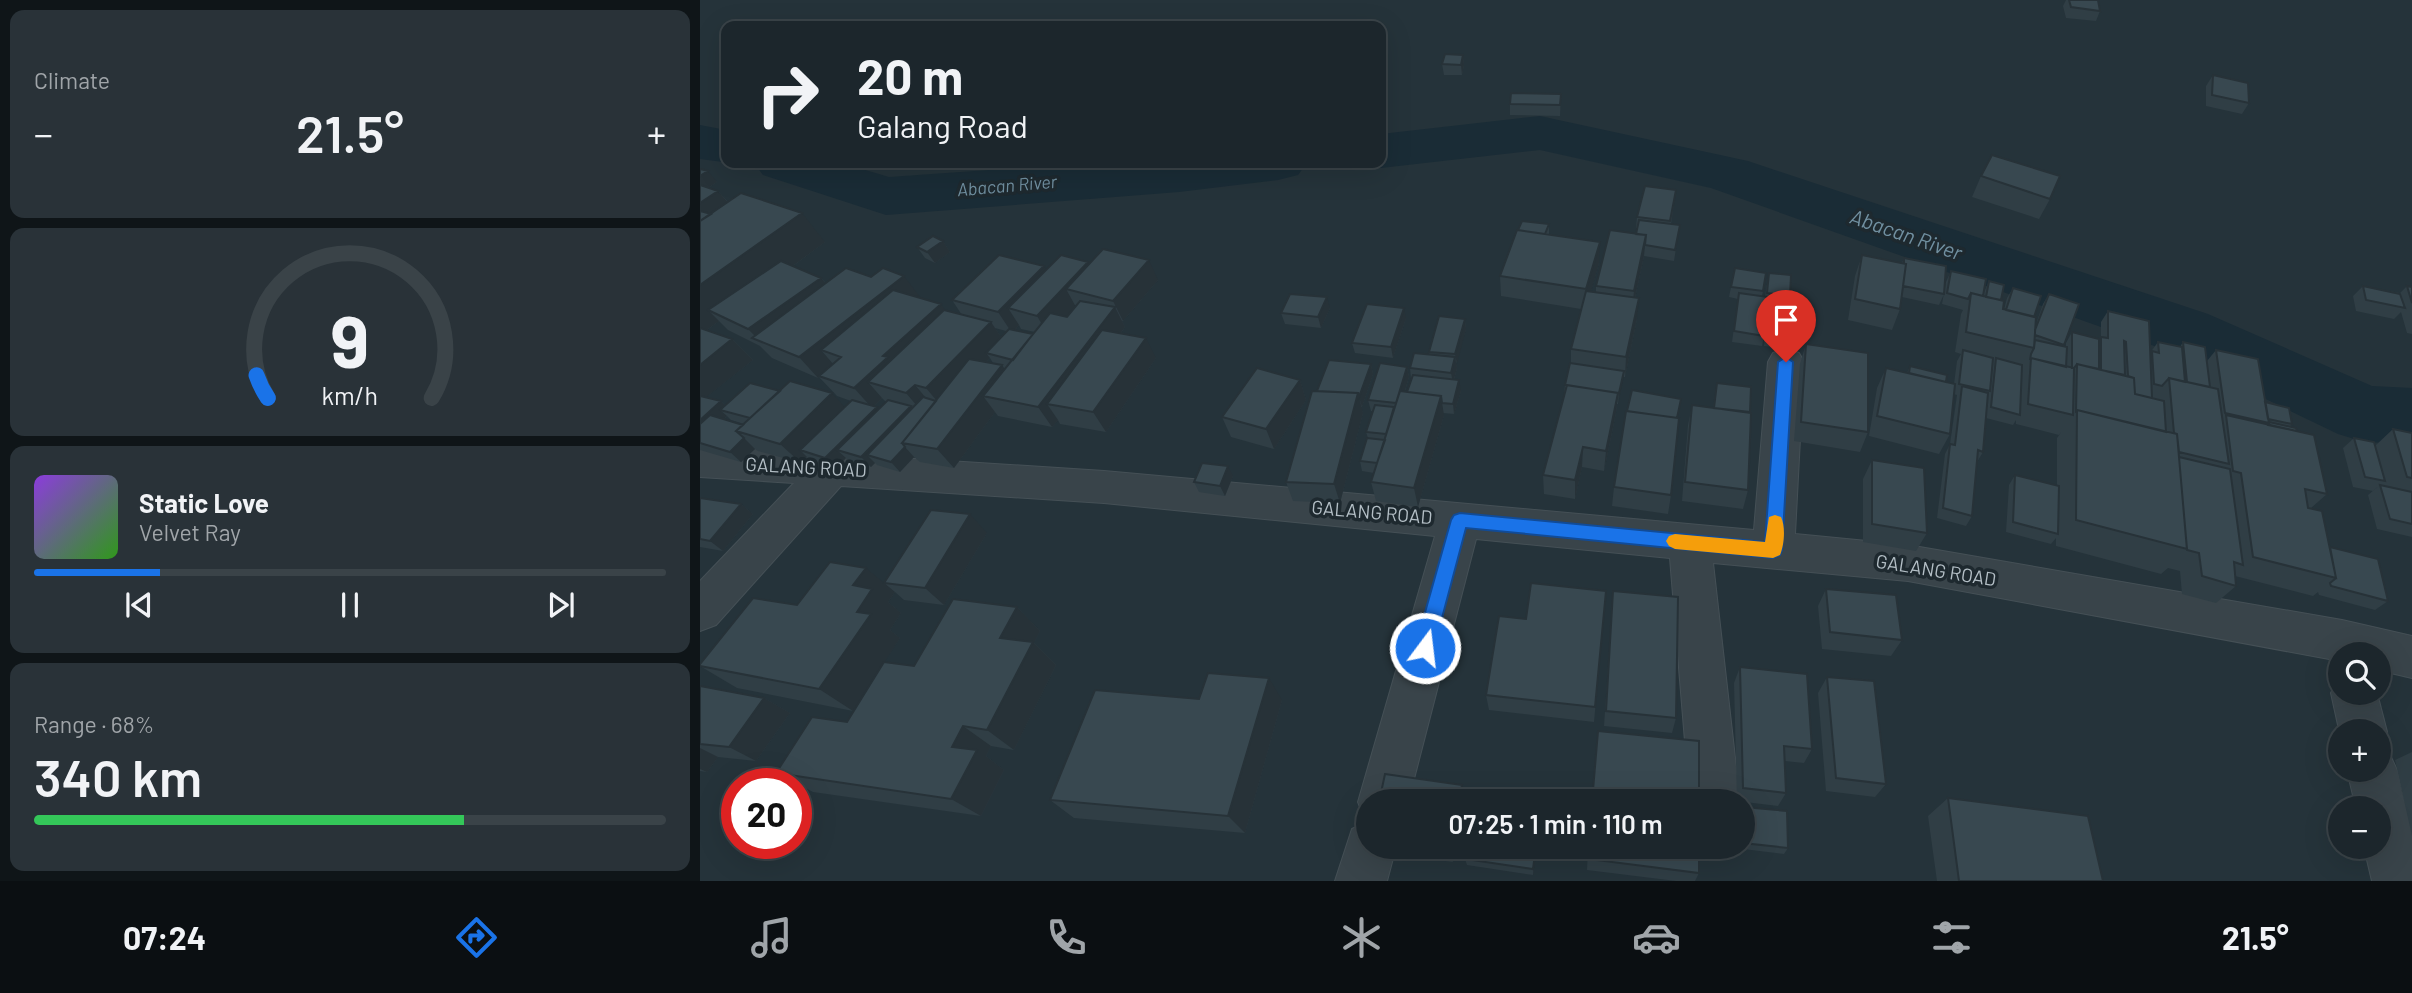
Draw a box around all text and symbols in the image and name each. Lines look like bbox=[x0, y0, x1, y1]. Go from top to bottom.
text: 20 m bbox=[857, 46, 963, 105]
icon: right bbox=[742, 49, 833, 140]
text: Climate bbox=[34, 66, 110, 94]
text: 21.5° bbox=[296, 101, 404, 163]
text: Galang Road bbox=[857, 106, 1028, 144]
text: − bbox=[34, 110, 53, 156]
text: + bbox=[647, 110, 666, 156]
water label: Abacan River bbox=[956, 170, 1058, 200]
water label: Abacan River bbox=[1847, 203, 1966, 265]
pin bbox=[1756, 290, 1816, 362]
text: 9 bbox=[331, 295, 369, 383]
icon: arrive bbox=[1767, 301, 1805, 339]
text: km/h bbox=[322, 379, 378, 409]
street label: GALANG ROAD bbox=[745, 452, 867, 481]
text: Static Love bbox=[139, 487, 269, 518]
street label: GALANG ROAD bbox=[1311, 495, 1433, 528]
text: Velvet Ray bbox=[139, 518, 241, 546]
street label: GALANG ROAD bbox=[1874, 549, 1998, 590]
icon: previous bbox=[120, 586, 158, 624]
icon: pause bbox=[331, 586, 369, 624]
icon: next bbox=[542, 586, 580, 624]
position arrow bbox=[1388, 611, 1462, 685]
map controls bbox=[2328, 642, 2391, 859]
button: search bbox=[2328, 642, 2391, 705]
text: Range · 68% bbox=[34, 710, 154, 738]
button: + bbox=[2328, 719, 2391, 782]
text: 340 km bbox=[34, 745, 202, 807]
speed limit sign: 20 bbox=[721, 768, 812, 859]
button: − bbox=[2328, 796, 2391, 859]
text: 07:25 · 1 min · 110 m bbox=[1448, 808, 1663, 839]
icon: directions bbox=[452, 913, 501, 962]
icon: music bbox=[747, 913, 796, 962]
icon: phone bbox=[1042, 913, 1091, 962]
icon: climate bbox=[1337, 913, 1386, 962]
icon: car bbox=[1632, 913, 1681, 962]
icon: filters bbox=[1927, 913, 1976, 962]
text: 07:24 bbox=[123, 918, 206, 956]
text: 21.5° bbox=[2222, 918, 2289, 956]

